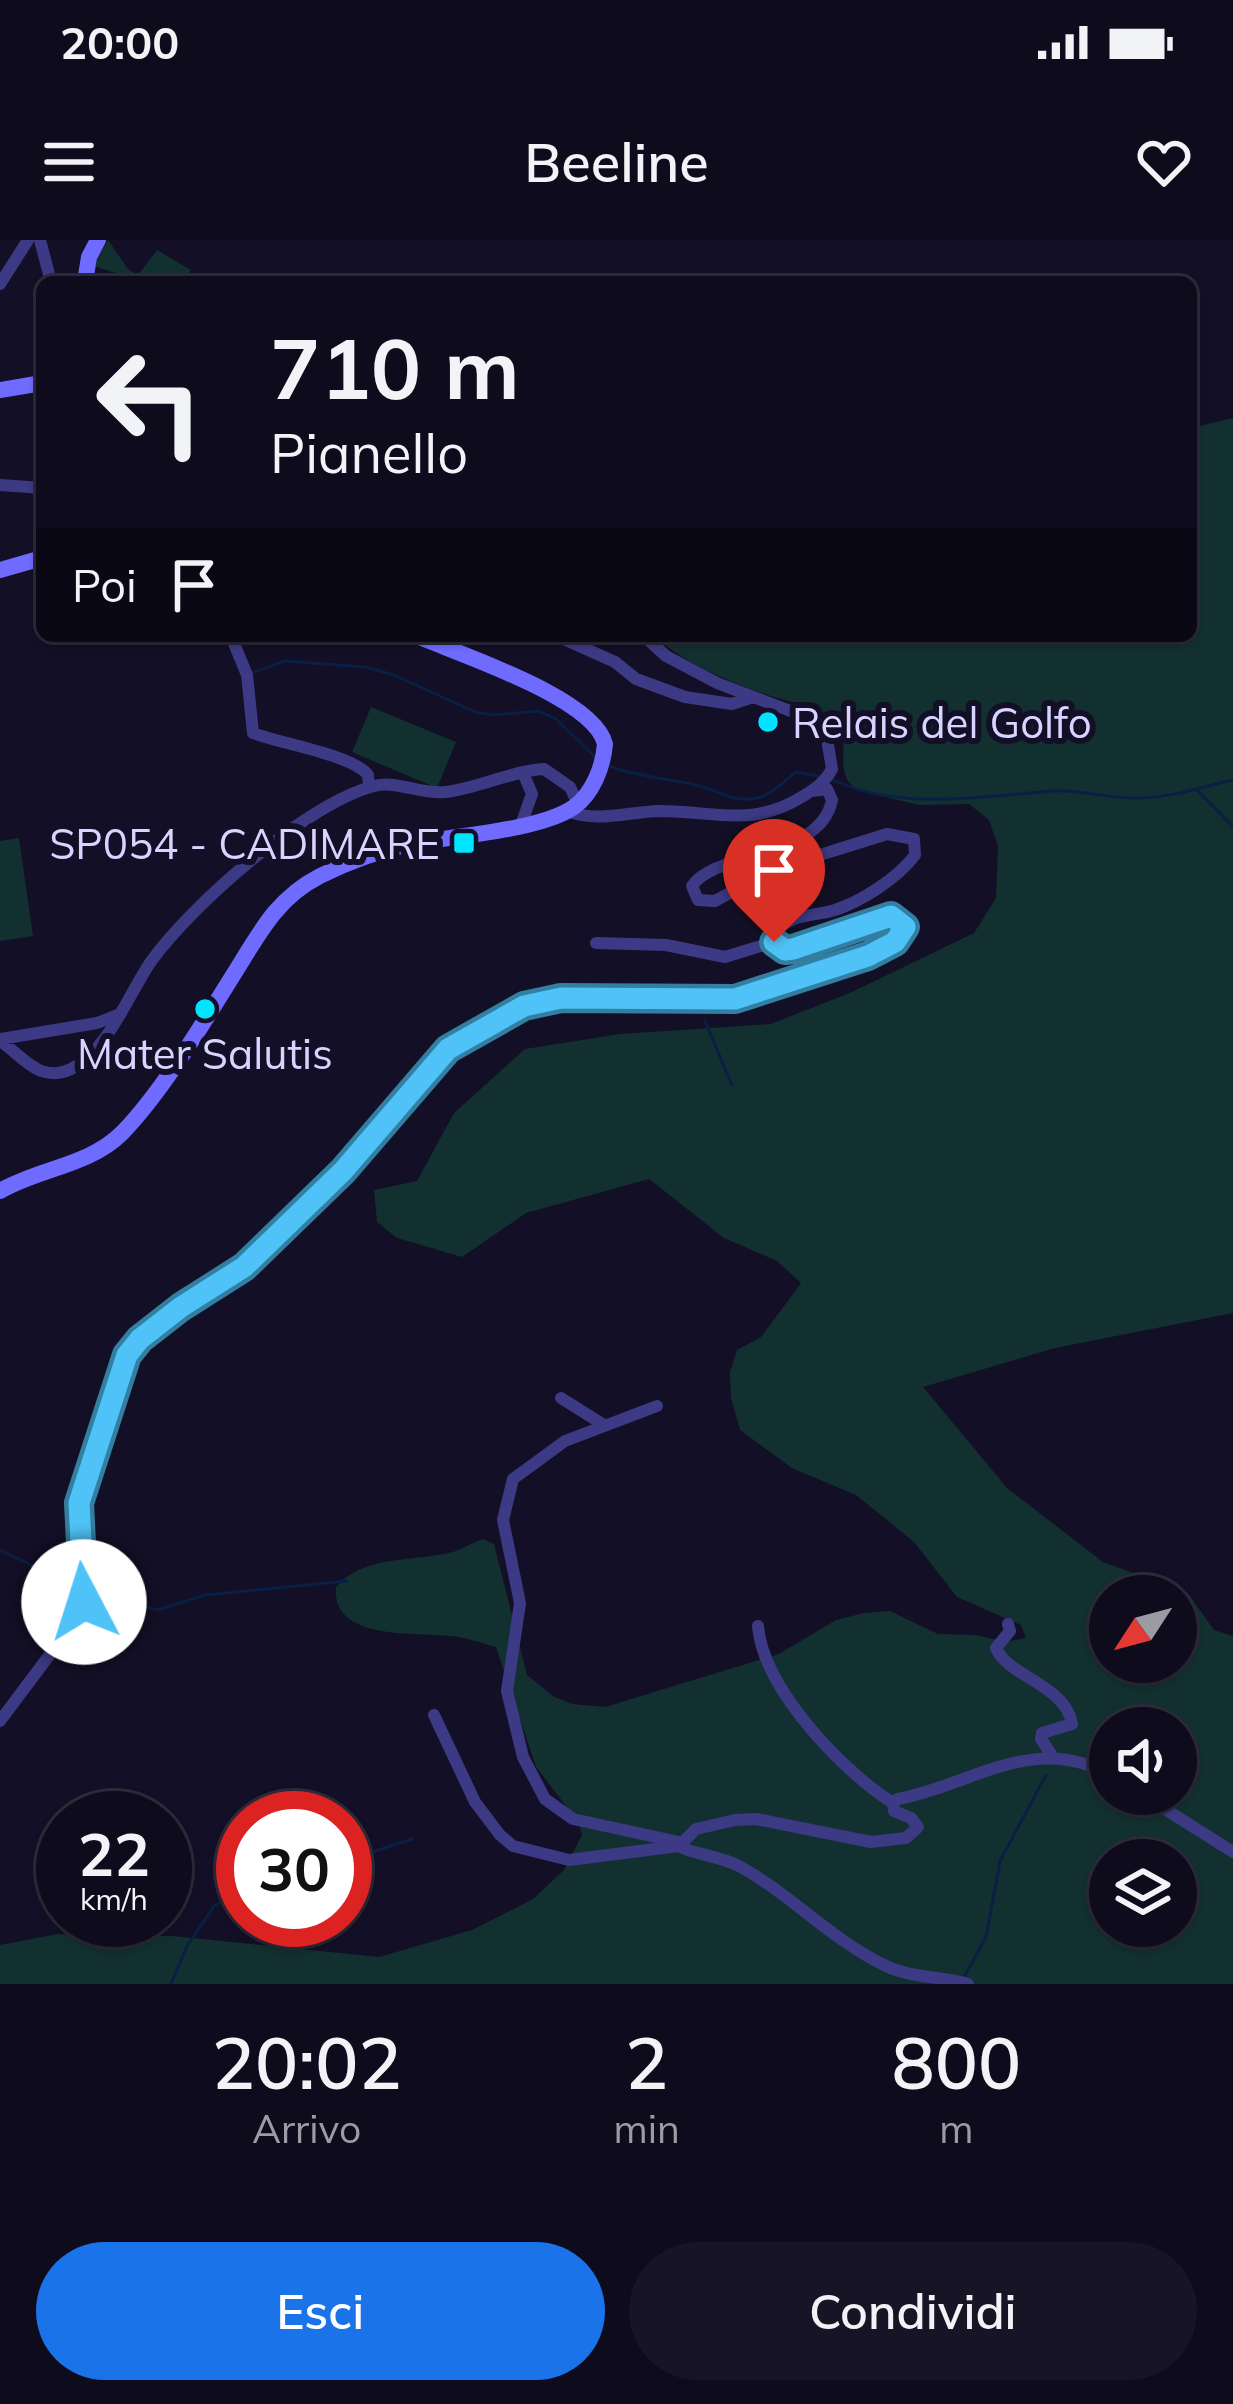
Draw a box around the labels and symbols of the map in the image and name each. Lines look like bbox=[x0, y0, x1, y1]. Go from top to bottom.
place label: Relais del Golfo bbox=[792, 696, 1092, 749]
marker: Relais del Golfo bbox=[755, 709, 781, 735]
place label: SP054 - CADIMARE bbox=[49, 817, 440, 870]
pin bbox=[723, 819, 825, 942]
marker: SP054 - CADIMARE bbox=[451, 830, 477, 856]
marker: Mater Salutis bbox=[192, 996, 218, 1022]
place label: Mater Salutis bbox=[77, 1027, 333, 1080]
position arrow bbox=[21, 1539, 147, 1665]
north arrow bbox=[1089, 1575, 1197, 1683]
speed limit sign: 30 bbox=[216, 1791, 372, 1947]

